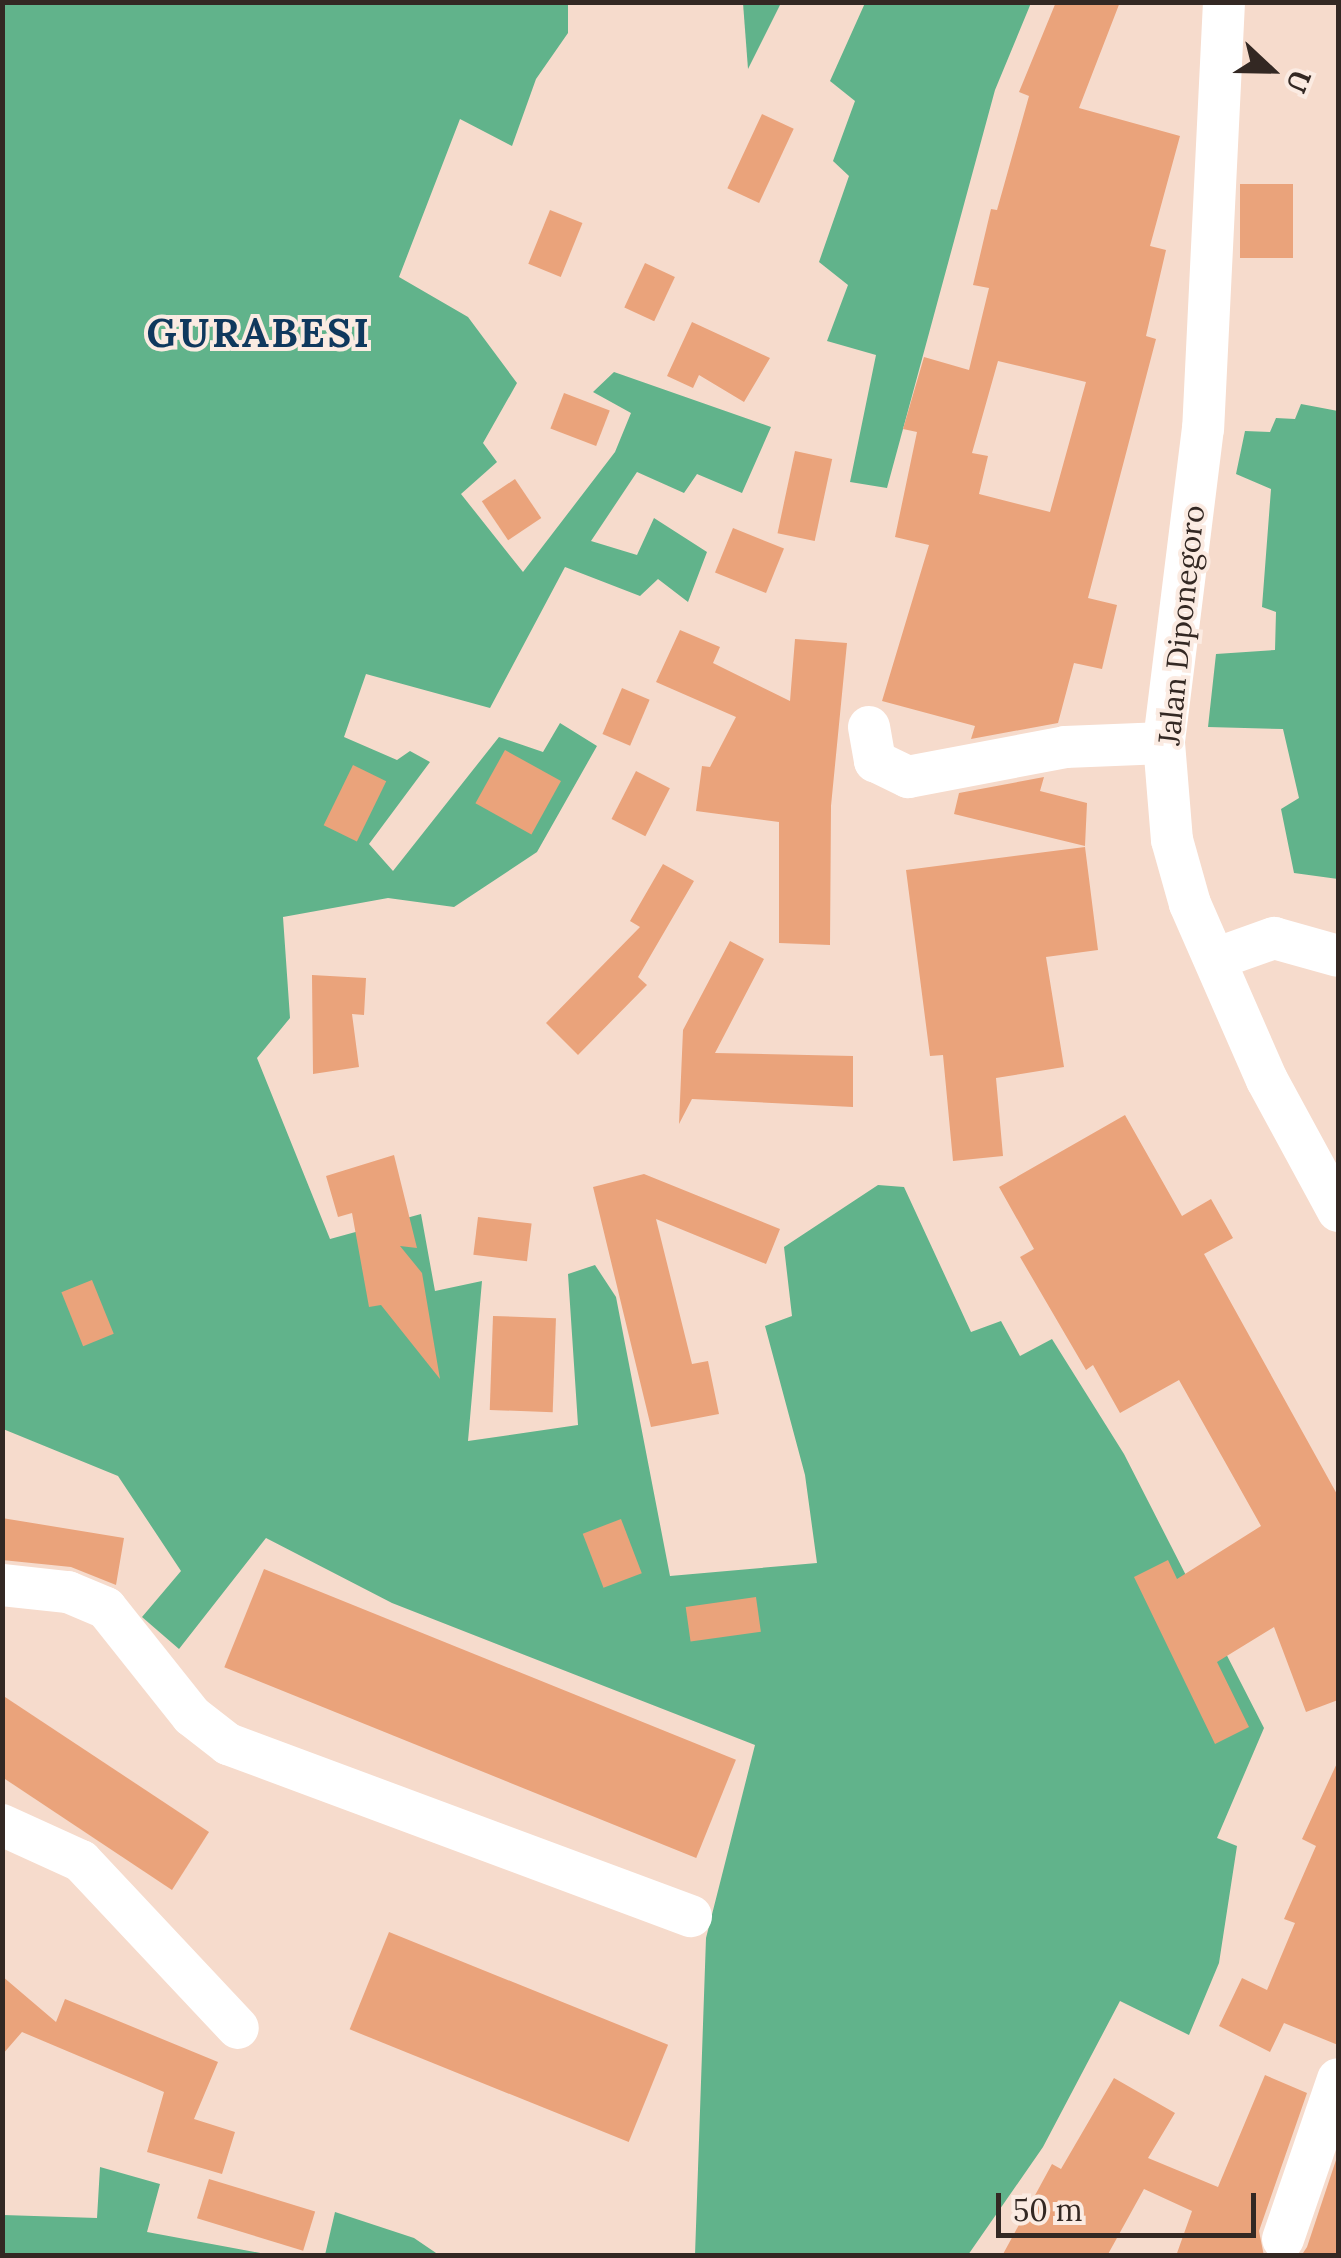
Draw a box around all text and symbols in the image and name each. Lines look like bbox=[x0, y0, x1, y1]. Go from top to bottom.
north arrow bbox=[1221, 20, 1321, 120]
text: U bbox=[1278, 65, 1319, 98]
district label: GURABESI bbox=[146, 309, 372, 357]
street label: Jalan Diponegoro bbox=[1151, 503, 1211, 747]
scale bar bbox=[1001, 2173, 1261, 2235]
text: 50 m bbox=[1013, 2191, 1083, 2229]

